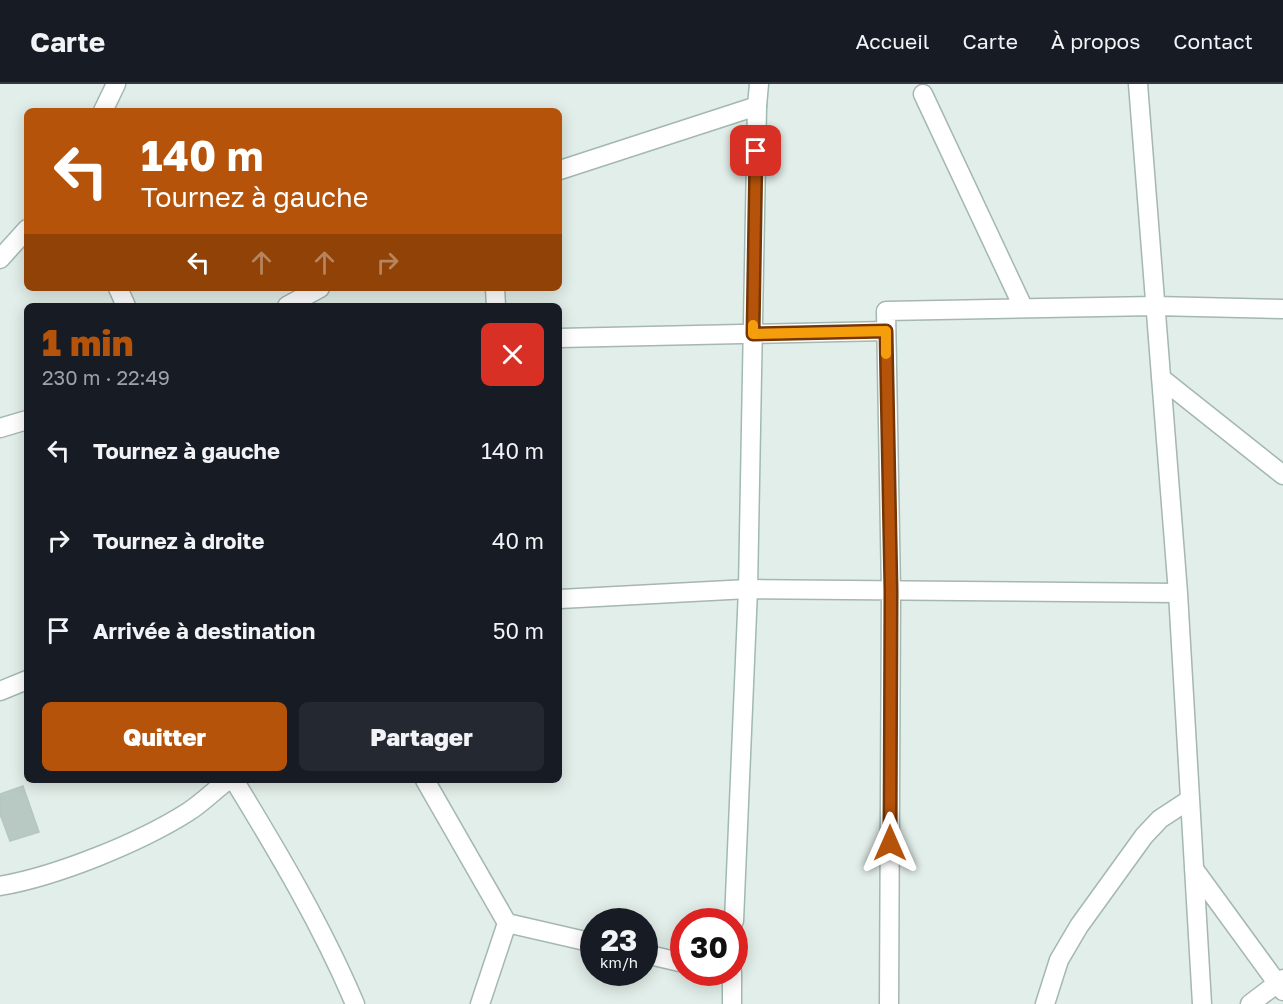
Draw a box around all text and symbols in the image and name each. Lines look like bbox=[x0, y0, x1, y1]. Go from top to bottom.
text: Carte bbox=[30, 25, 105, 58]
text: Accueil bbox=[856, 28, 929, 54]
text: Carte bbox=[962, 28, 1018, 54]
text: À propos bbox=[1051, 28, 1140, 54]
text: Contact bbox=[1173, 28, 1253, 54]
pin bbox=[730, 125, 781, 176]
text: 140 m bbox=[141, 130, 263, 180]
icon: left bbox=[42, 132, 120, 210]
icon: arrive bbox=[739, 134, 772, 167]
text: Tournez à gauche bbox=[141, 181, 368, 213]
icon: left bbox=[182, 246, 215, 279]
icon: ahead bbox=[245, 246, 278, 279]
icon: ahead bbox=[308, 246, 341, 279]
icon: right bbox=[371, 246, 404, 279]
text: 1 min bbox=[42, 321, 133, 364]
button: close bbox=[481, 323, 544, 386]
text: 230 m · 22:49 bbox=[42, 365, 170, 389]
icon: left bbox=[42, 434, 75, 467]
text: Tournez à gauche bbox=[93, 437, 280, 464]
text: 140 m bbox=[481, 437, 544, 464]
icon: right bbox=[42, 524, 75, 557]
text: Tournez à droite bbox=[93, 527, 264, 554]
text: 40 m bbox=[492, 527, 544, 554]
icon: arrive bbox=[42, 614, 75, 647]
text: Arrivée à destination bbox=[93, 617, 315, 644]
text: 50 m bbox=[493, 617, 544, 644]
button: Quitter bbox=[42, 702, 287, 771]
button: Partager bbox=[299, 702, 544, 771]
position arrow bbox=[858, 811, 922, 875]
speed limit sign: 30 bbox=[670, 908, 748, 986]
text: 23 bbox=[601, 922, 637, 958]
text: km/h bbox=[600, 953, 638, 971]

